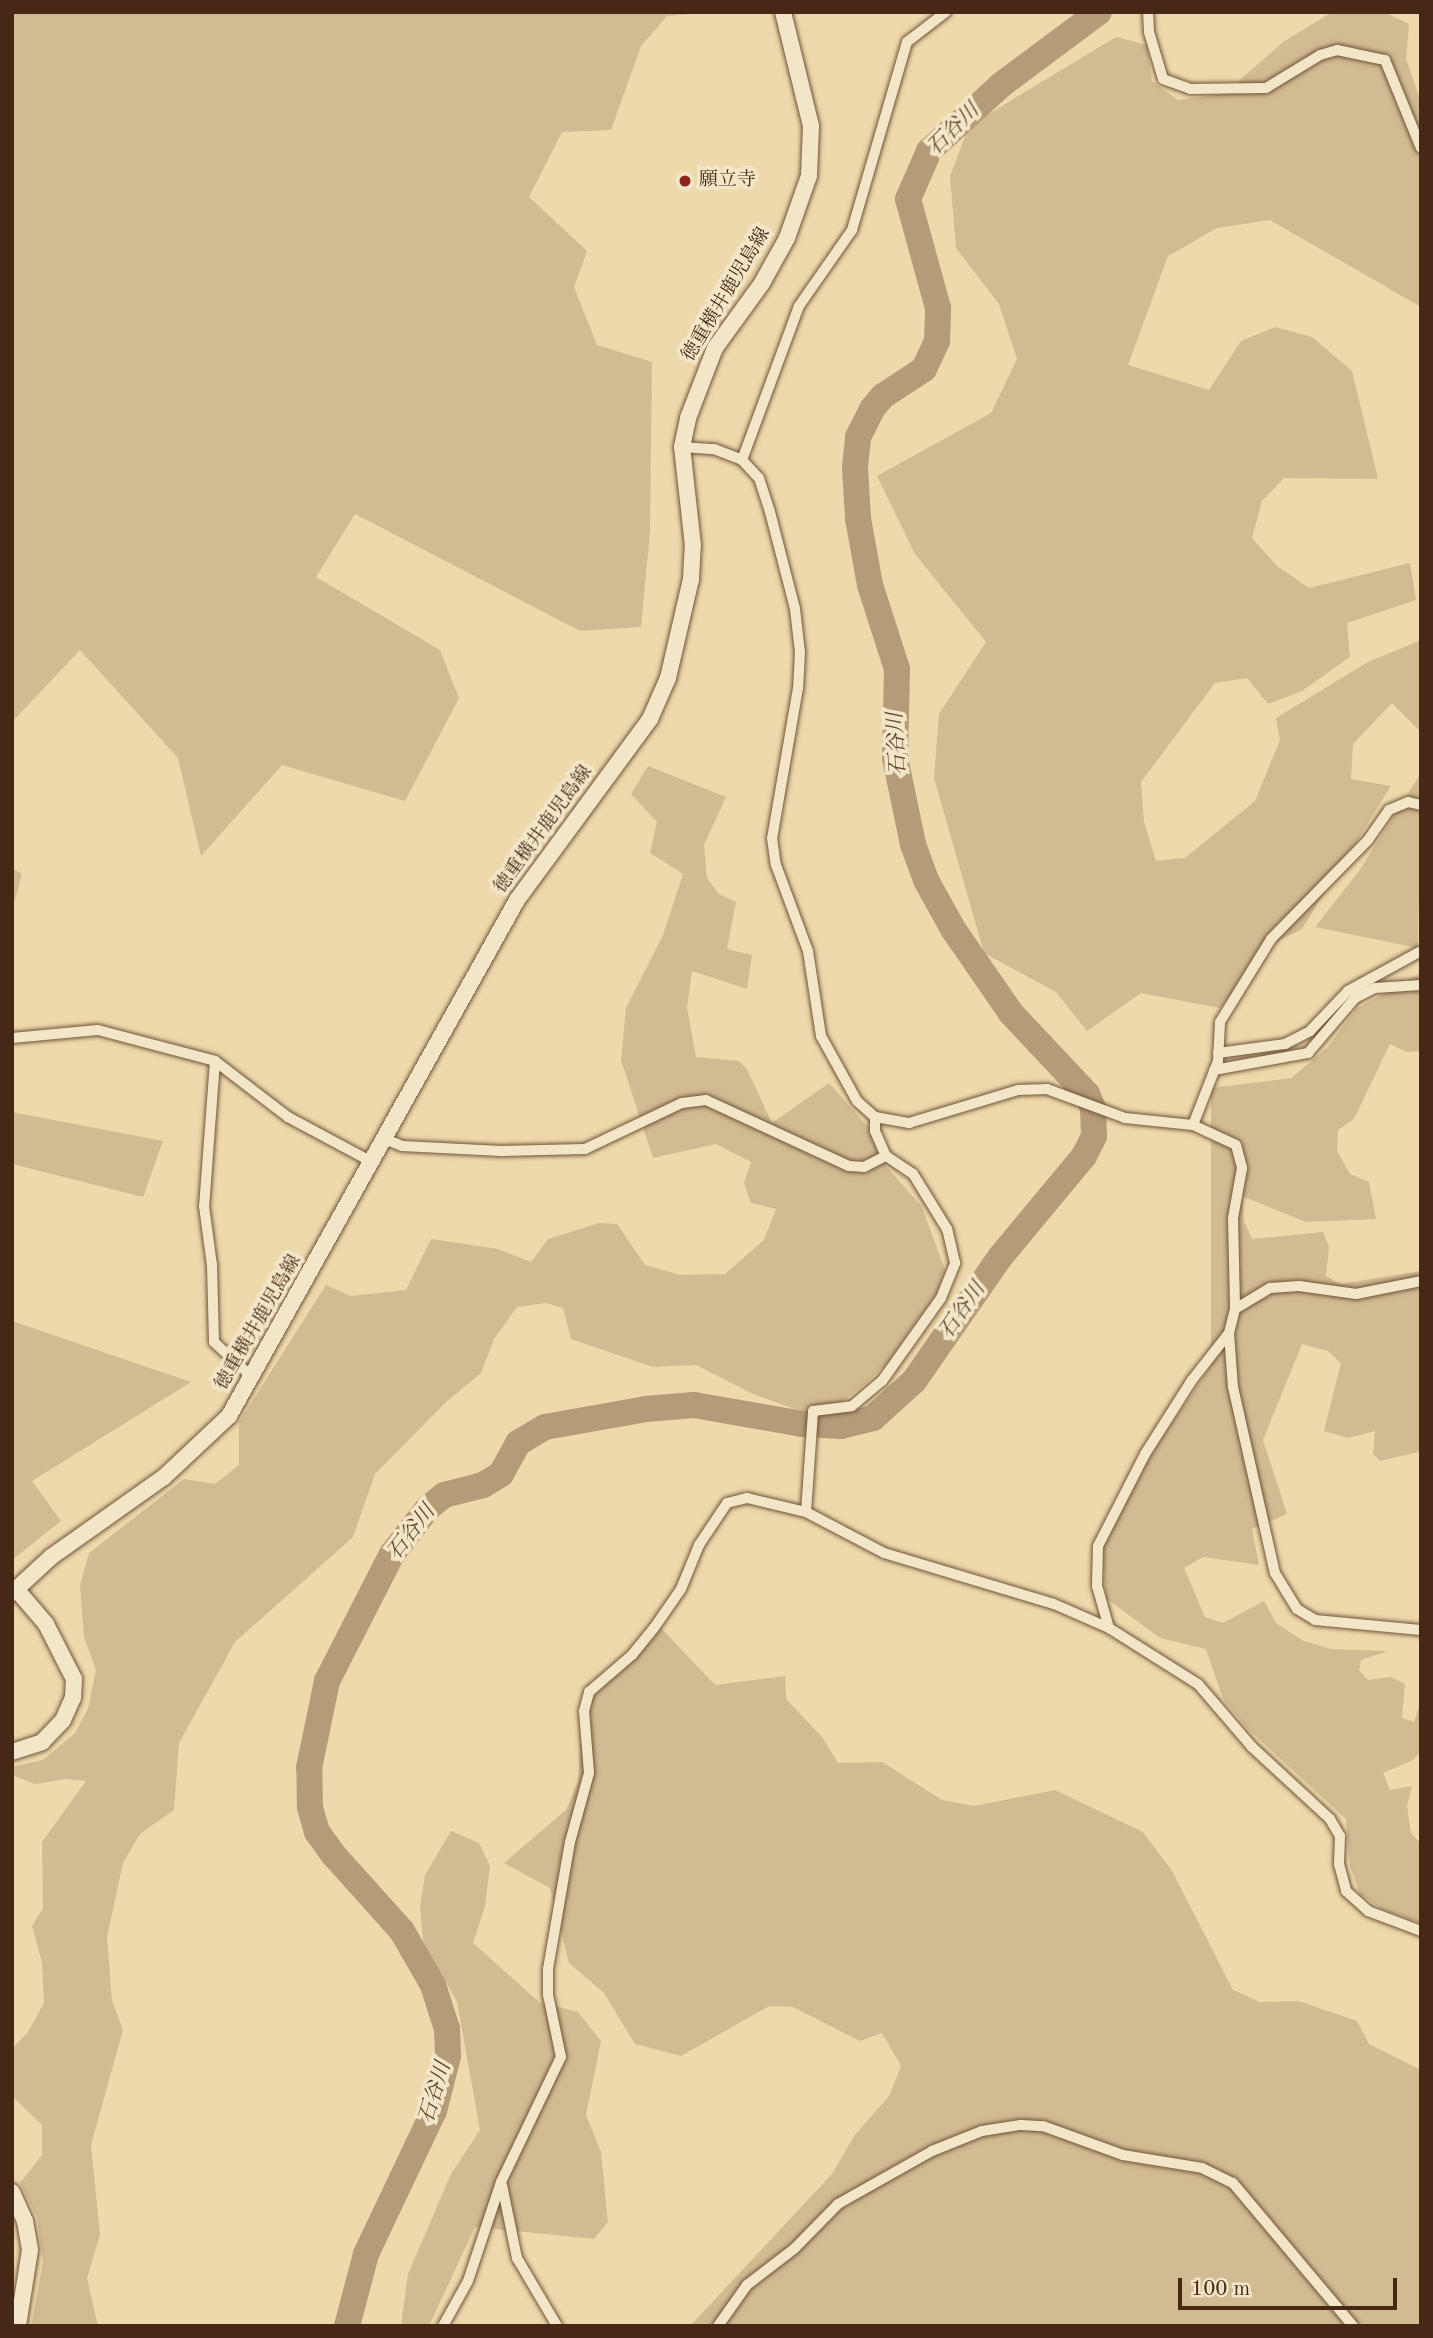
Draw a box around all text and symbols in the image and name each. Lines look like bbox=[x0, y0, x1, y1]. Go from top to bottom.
water label: 石谷川 bbox=[923, 99, 985, 161]
place label: 願立寺 bbox=[699, 170, 756, 192]
marker: 願立寺 bbox=[677, 173, 693, 189]
street label: 徳重横井鹿児島線 bbox=[678, 224, 776, 366]
water label: 石谷川 bbox=[884, 712, 912, 776]
street label: 徳重横井鹿児島線 bbox=[490, 762, 598, 898]
street label: 徳重横井鹿児島線 bbox=[211, 1251, 307, 1395]
water label: 石谷川 bbox=[935, 1278, 991, 1344]
water label: 石谷川 bbox=[383, 1500, 441, 1566]
water label: 石谷川 bbox=[415, 2059, 457, 2127]
scale bar bbox=[1181, 2264, 1400, 2308]
text: 100 m bbox=[1191, 2279, 1250, 2300]

